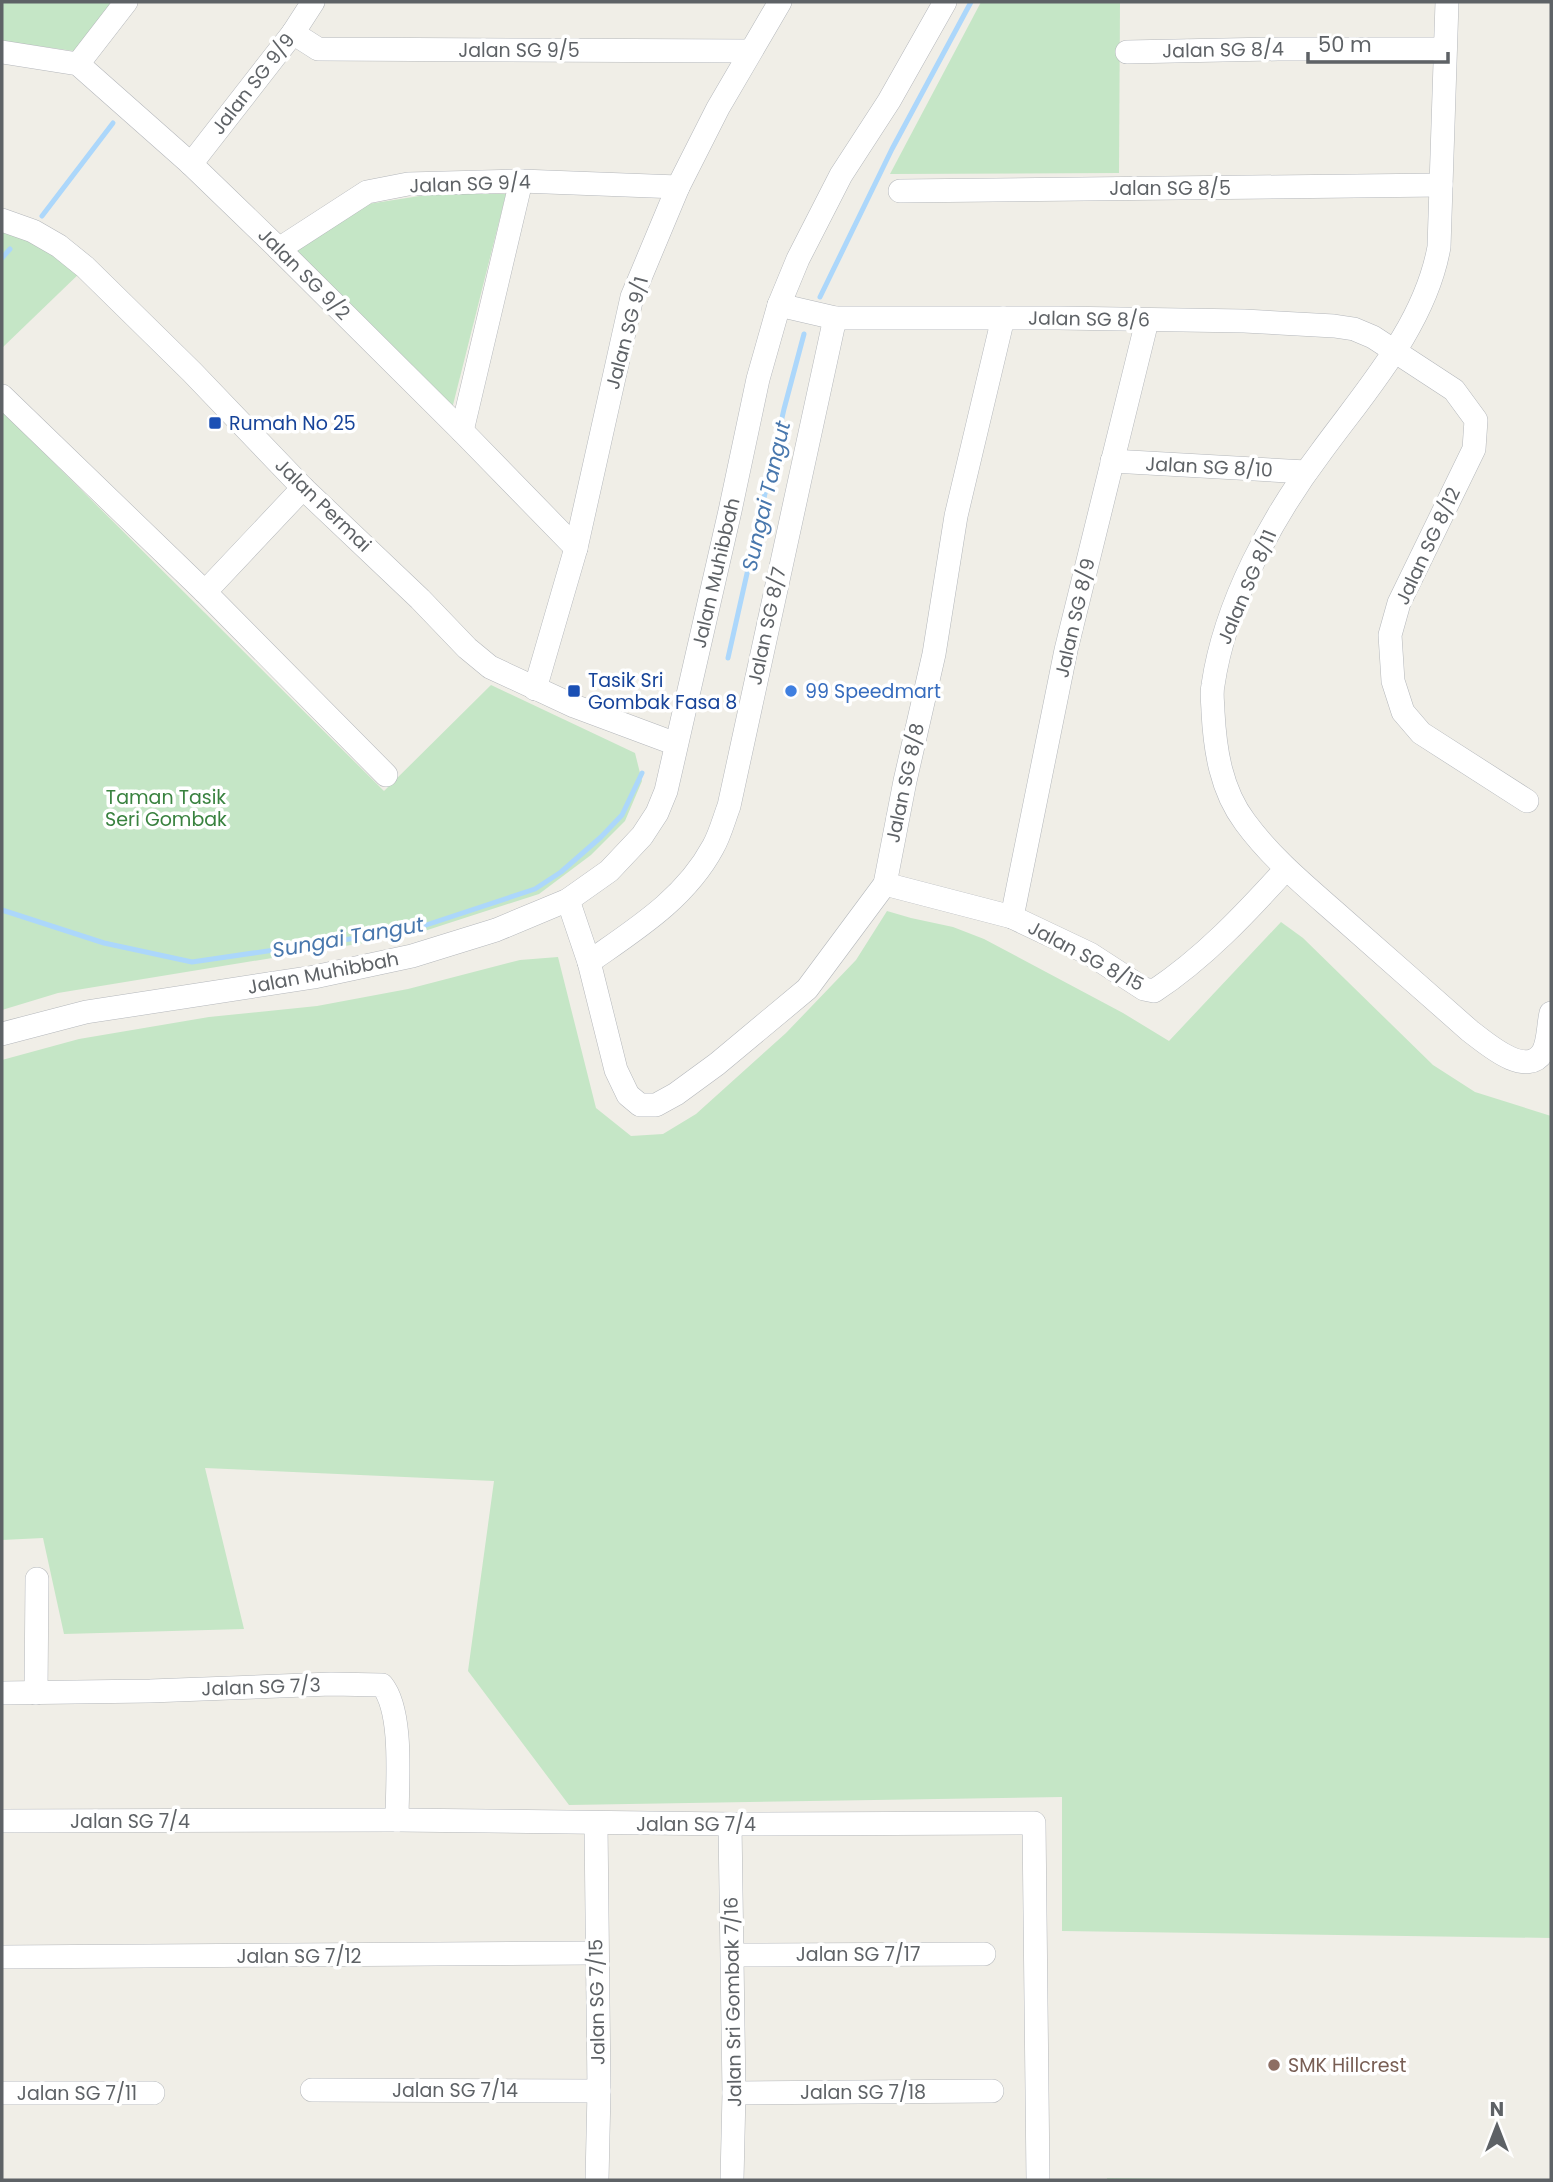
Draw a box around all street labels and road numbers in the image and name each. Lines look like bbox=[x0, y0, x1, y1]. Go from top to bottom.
street label: Jalan SG 9/9 bbox=[205, 28, 301, 140]
street label: Jalan SG 8/4 bbox=[1162, 35, 1284, 65]
street label: Jalan SG 9/5 bbox=[458, 37, 580, 64]
street label: Jalan SG 9/4 bbox=[409, 168, 531, 200]
street label: Jalan SG 8/5 bbox=[1109, 175, 1231, 202]
street label: Jalan SG 9/2 bbox=[252, 222, 356, 326]
street label: Jalan SG 9/1 bbox=[599, 274, 655, 392]
street label: Jalan SG 8/6 bbox=[1028, 304, 1150, 334]
street label: Jalan SG 8/10 bbox=[1145, 450, 1273, 484]
street label: Jalan Permai bbox=[269, 452, 377, 558]
street label: Jalan SG 8/12 bbox=[1389, 483, 1467, 609]
street label: Jalan Muhibbah bbox=[686, 495, 746, 651]
street label: Jalan SG 8/11 bbox=[1211, 526, 1283, 648]
street label: Jalan SG 8/9 bbox=[1048, 556, 1102, 680]
street label: Jalan SG 8/7 bbox=[741, 564, 793, 688]
street label: Jalan SG 8/8 bbox=[879, 721, 931, 845]
street label: Jalan SG 8/15 bbox=[1023, 914, 1149, 998]
street label: Jalan Muhibbah bbox=[245, 945, 401, 1001]
street label: Jalan SG 7/3 bbox=[201, 1671, 321, 1703]
street label: Jalan SG 7/4 bbox=[70, 1808, 190, 1835]
street label: Jalan SG 7/4 bbox=[636, 1811, 756, 1838]
street label: Jalan Sri Gombak 7/16 bbox=[718, 1897, 748, 2107]
street label: Jalan SG 7/15 bbox=[582, 1939, 612, 2065]
street label: Jalan SG 7/17 bbox=[796, 1941, 920, 1968]
street label: Jalan SG 7/12 bbox=[236, 1943, 362, 1970]
street label: Jalan SG 7/14 bbox=[392, 2077, 518, 2104]
street label: Jalan SG 7/18 bbox=[800, 2079, 926, 2106]
street label: Jalan SG 7/11 bbox=[17, 2080, 137, 2107]

